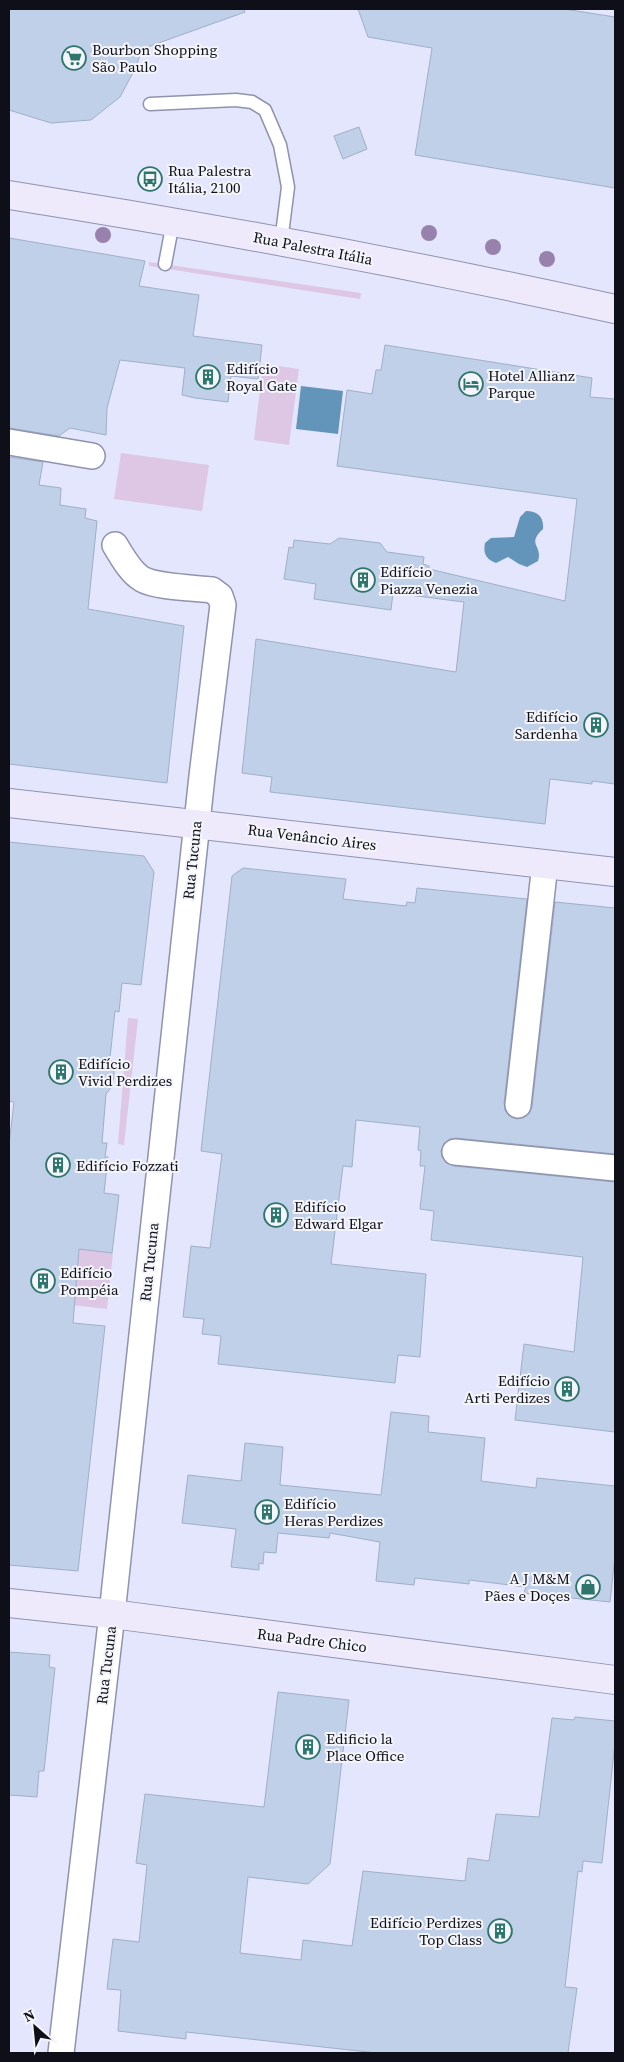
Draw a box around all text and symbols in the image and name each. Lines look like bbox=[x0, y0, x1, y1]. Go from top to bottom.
place label: Bourbon Shopping São Paulo bbox=[92, 39, 217, 77]
supermarket icon: Bourbon Shopping São Paulo bbox=[61, 45, 87, 71]
place label: Rua Palestra Itália, 2100 bbox=[168, 160, 252, 198]
bus stop icon: Rua Palestra Itália, 2100 bbox=[137, 166, 163, 192]
street label: Rua Palestra Itália bbox=[251, 226, 375, 270]
place label: Edifício Royal Gate bbox=[226, 358, 297, 396]
building icon: Edifício Royal Gate bbox=[195, 364, 221, 390]
place label: Hotel Allianz Parque bbox=[488, 365, 575, 403]
hotel icon: Hotel Allianz Parque bbox=[458, 371, 484, 397]
place label: Edifício Piazza Venezia bbox=[380, 561, 478, 599]
building icon: Edifício Piazza Venezia bbox=[350, 567, 376, 593]
place label: Edifício Sardenha bbox=[515, 706, 578, 744]
building icon: Edifício Sardenha bbox=[583, 712, 609, 738]
street label: Rua Tucuna bbox=[177, 819, 207, 901]
street label: Rua Venâncio Aires bbox=[246, 819, 378, 855]
place label: Edifício Vivid Perdizes bbox=[78, 1053, 172, 1091]
building icon: Edifício Vivid Perdizes bbox=[48, 1059, 74, 1085]
building icon: Edifício Fozzati bbox=[45, 1152, 71, 1178]
place label: Edifício Fozzati bbox=[76, 1155, 179, 1176]
place label: Edifício Edward Elgar bbox=[294, 1196, 384, 1234]
building icon: Edifício Edward Elgar bbox=[263, 1202, 289, 1228]
street label: Rua Tucuna bbox=[134, 1221, 164, 1303]
place label: Edifício Pompéia bbox=[60, 1262, 119, 1300]
building icon: Edifício Pompéia bbox=[30, 1268, 56, 1294]
place label: Edifício Arti Perdizes bbox=[464, 1370, 550, 1408]
building icon: Edifício Arti Perdizes bbox=[554, 1376, 580, 1402]
place label: Edifício Heras Perdizes bbox=[284, 1493, 383, 1531]
building icon: Edifício Heras Perdizes bbox=[254, 1499, 280, 1525]
place label: A J M&M Pães e Doçes bbox=[484, 1568, 570, 1606]
shop icon: A J M&M Pães e Doçes bbox=[575, 1574, 601, 1600]
street label: Rua Padre Chico bbox=[256, 1623, 368, 1657]
street label: Rua Tucuna bbox=[91, 1624, 121, 1706]
place label: Edificio la Place Office bbox=[326, 1728, 405, 1766]
building icon: Edificio la Place Office bbox=[295, 1734, 321, 1760]
place label: Edifício Perdizes Top Class bbox=[370, 1912, 482, 1950]
building icon: Edifício Perdizes Top Class bbox=[487, 1918, 513, 1944]
north arrow bbox=[10, 2002, 60, 2052]
text: N bbox=[20, 2004, 38, 2027]

